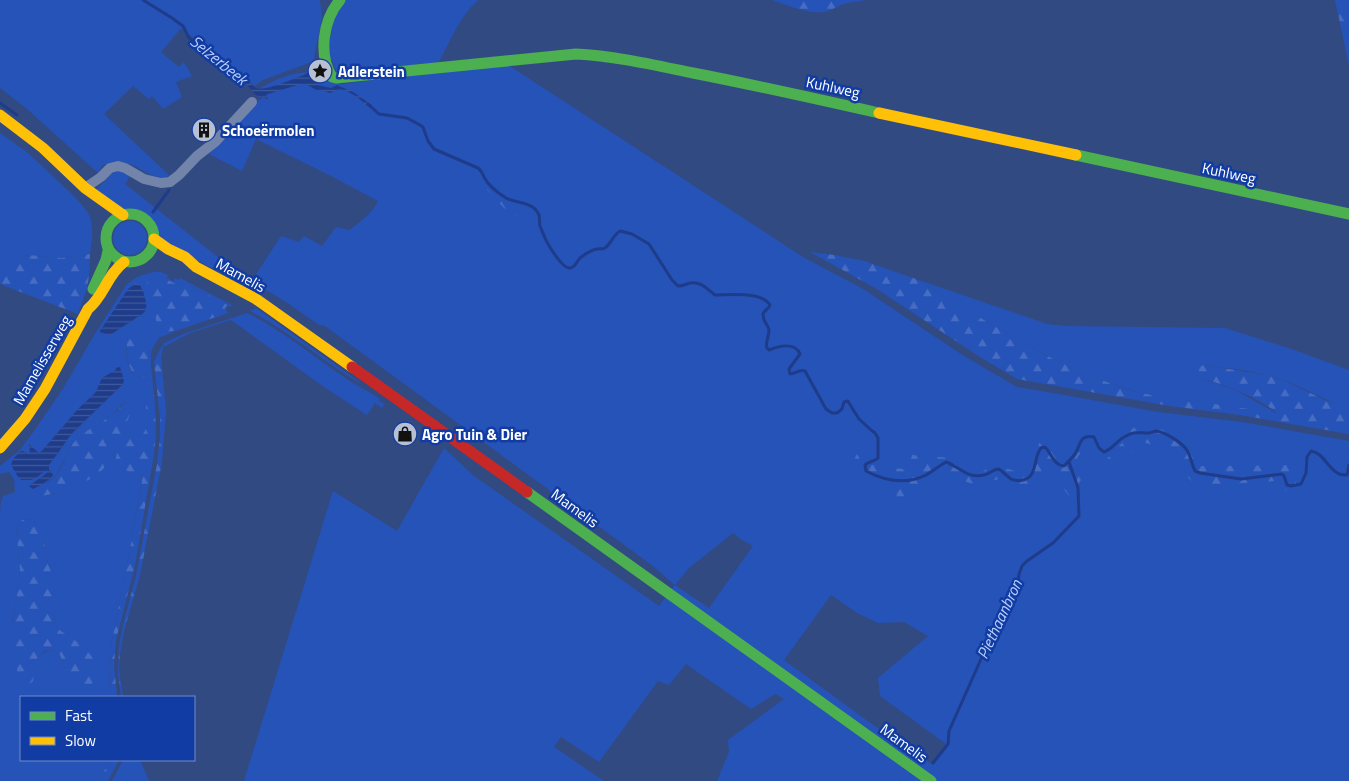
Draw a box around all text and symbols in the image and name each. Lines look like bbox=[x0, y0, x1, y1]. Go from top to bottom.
water label: Selzerbeek bbox=[185, 29, 254, 92]
place icon: Adlerstein bbox=[307, 58, 333, 84]
place label: Adlerstein bbox=[338, 60, 405, 83]
street label: Kuhlweg bbox=[804, 70, 862, 104]
building icon: Schoeërmolen bbox=[191, 117, 217, 143]
place label: Schoeërmolen bbox=[222, 119, 315, 142]
street label: Kuhlweg bbox=[1200, 156, 1258, 190]
street label: Mamelis bbox=[212, 252, 270, 298]
street label: Mamelisserweg bbox=[7, 311, 77, 409]
shop icon: Agro Tuin & Dier bbox=[392, 421, 418, 447]
place label: Agro Tuin & Dier bbox=[422, 423, 528, 446]
street label: Mamelis bbox=[546, 483, 604, 533]
water label: Piethaanbron bbox=[970, 574, 1028, 663]
legend bbox=[20, 696, 195, 761]
text: Fast bbox=[65, 704, 93, 727]
street label: Mamelis bbox=[875, 718, 933, 768]
text: Slow bbox=[65, 729, 96, 752]

